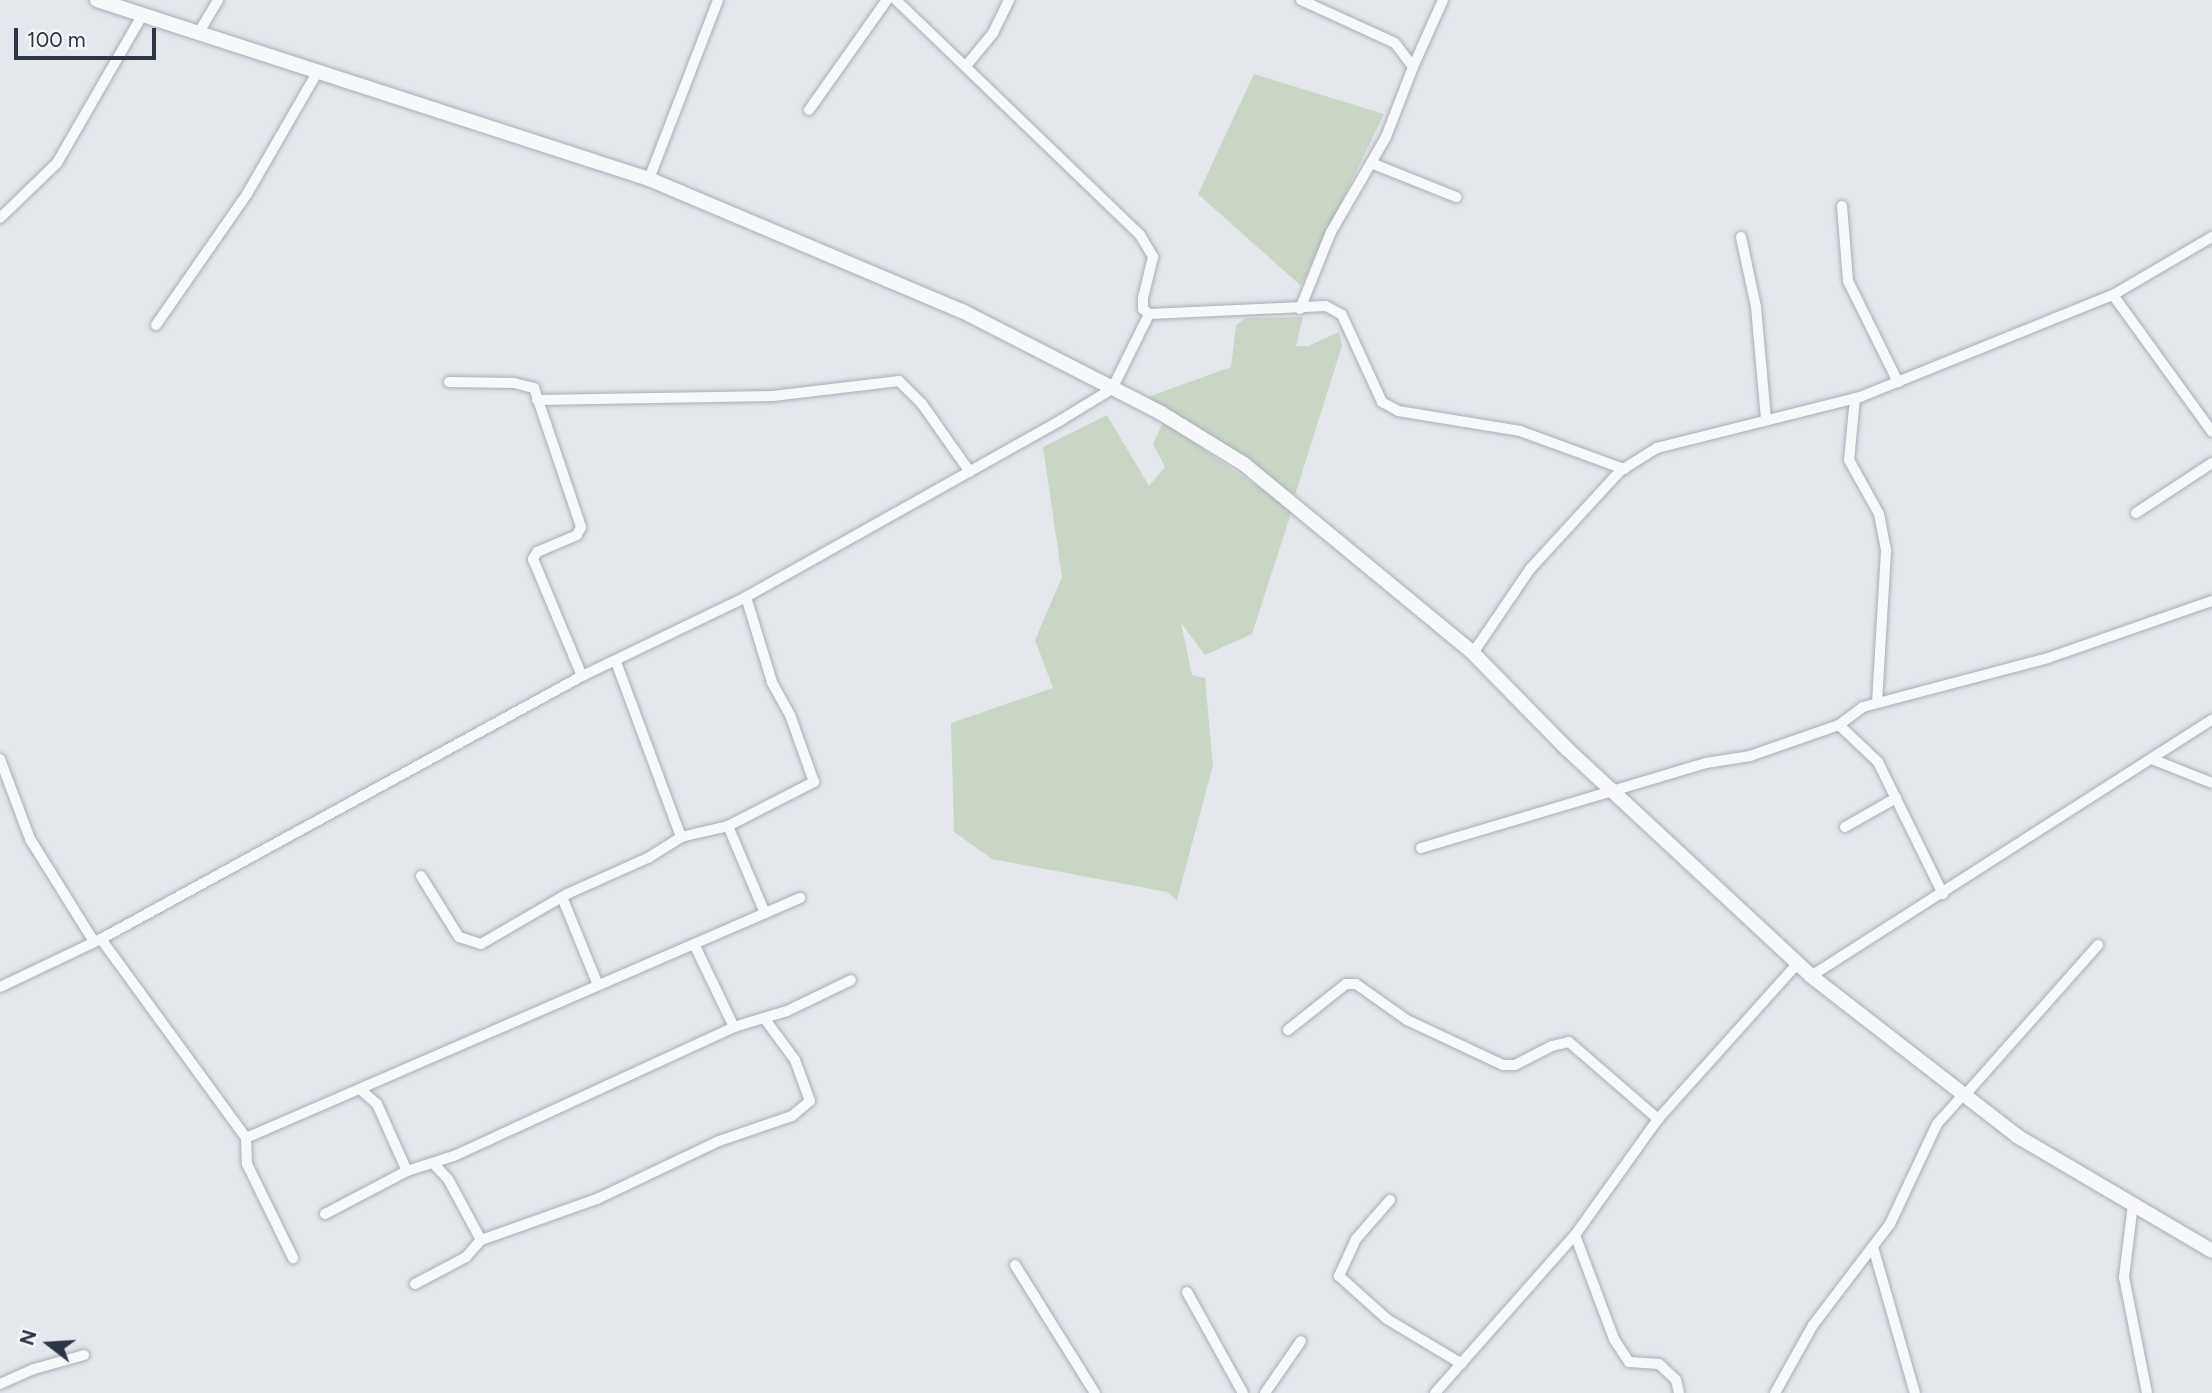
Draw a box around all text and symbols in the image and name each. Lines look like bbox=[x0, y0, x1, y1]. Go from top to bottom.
scale bar bbox=[18, 14, 159, 58]
text: 100 m bbox=[27, 27, 86, 52]
north arrow bbox=[14, 1309, 84, 1379]
text: N bbox=[15, 1327, 42, 1348]

